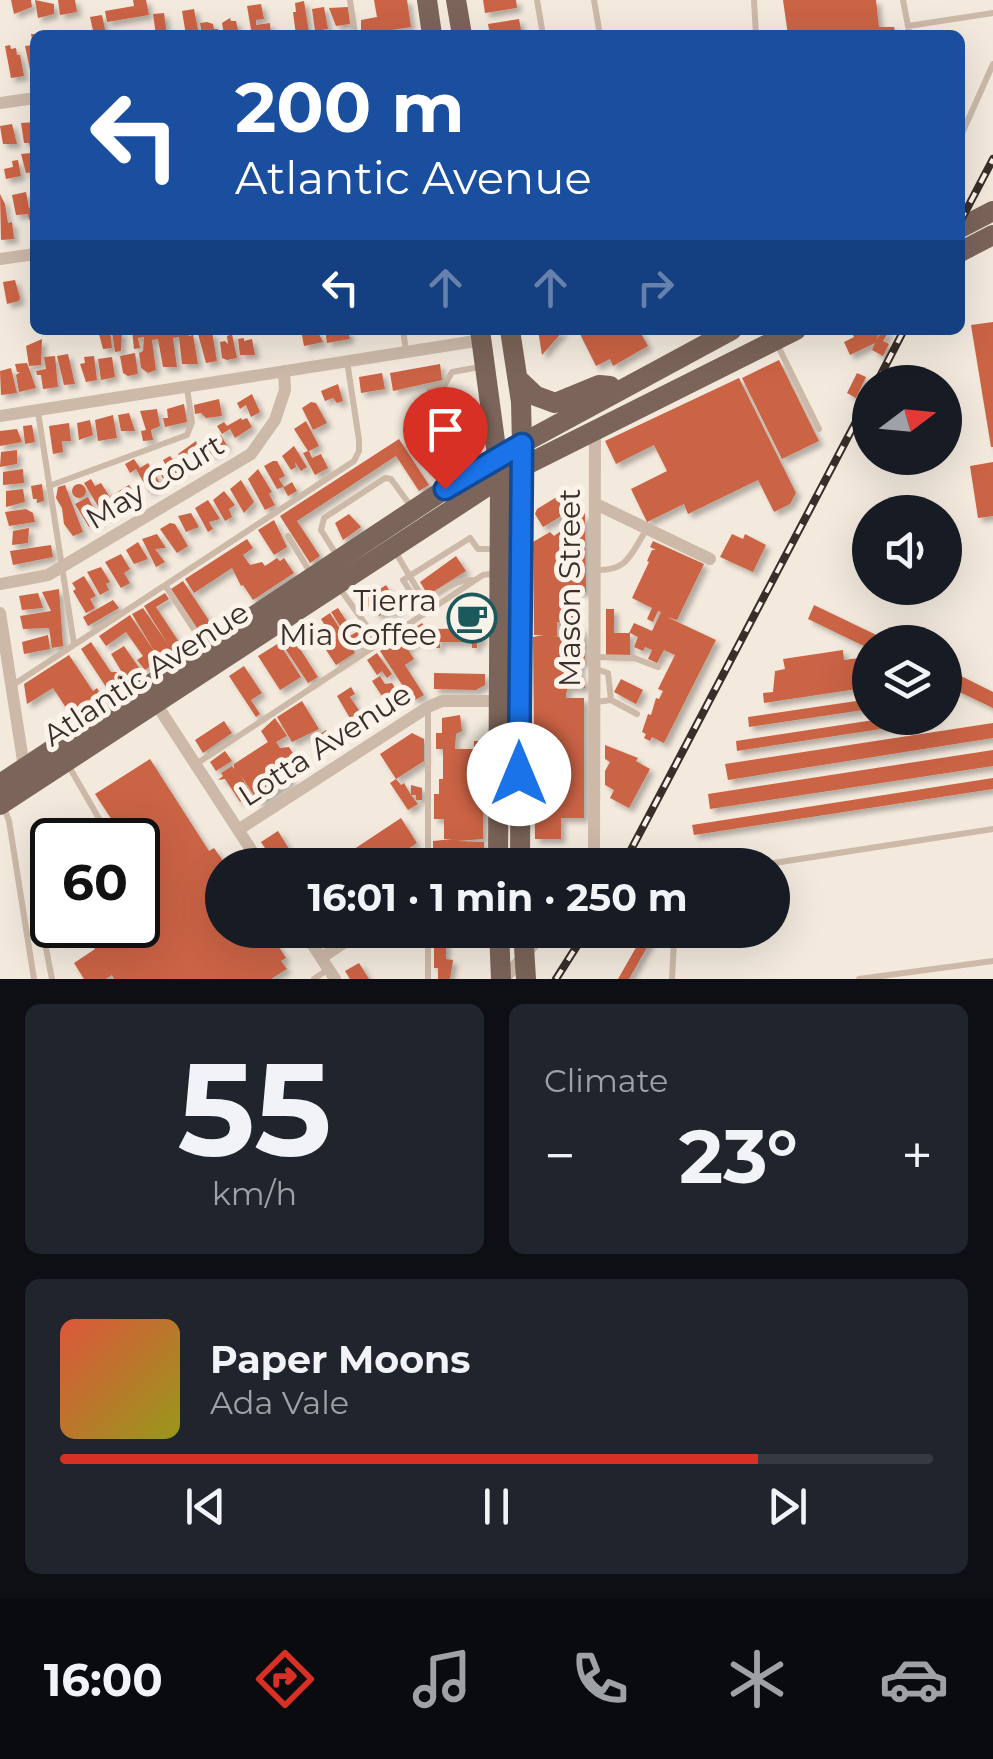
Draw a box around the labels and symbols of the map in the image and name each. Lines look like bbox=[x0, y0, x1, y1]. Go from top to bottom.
north arrow bbox=[852, 365, 962, 475]
pin bbox=[403, 387, 488, 490]
street label: May Court bbox=[79, 426, 230, 537]
street label: Mason Street bbox=[551, 489, 588, 687]
place label: Tierra Mia Coffee bbox=[279, 582, 437, 653]
cafe icon: Tierra Mia Coffee bbox=[446, 592, 498, 644]
street label: Atlantic Avenue bbox=[36, 593, 256, 754]
street label: Lotta Avenue bbox=[231, 675, 418, 814]
position arrow bbox=[467, 722, 571, 826]
speed limit sign: 60 bbox=[30, 818, 160, 948]

